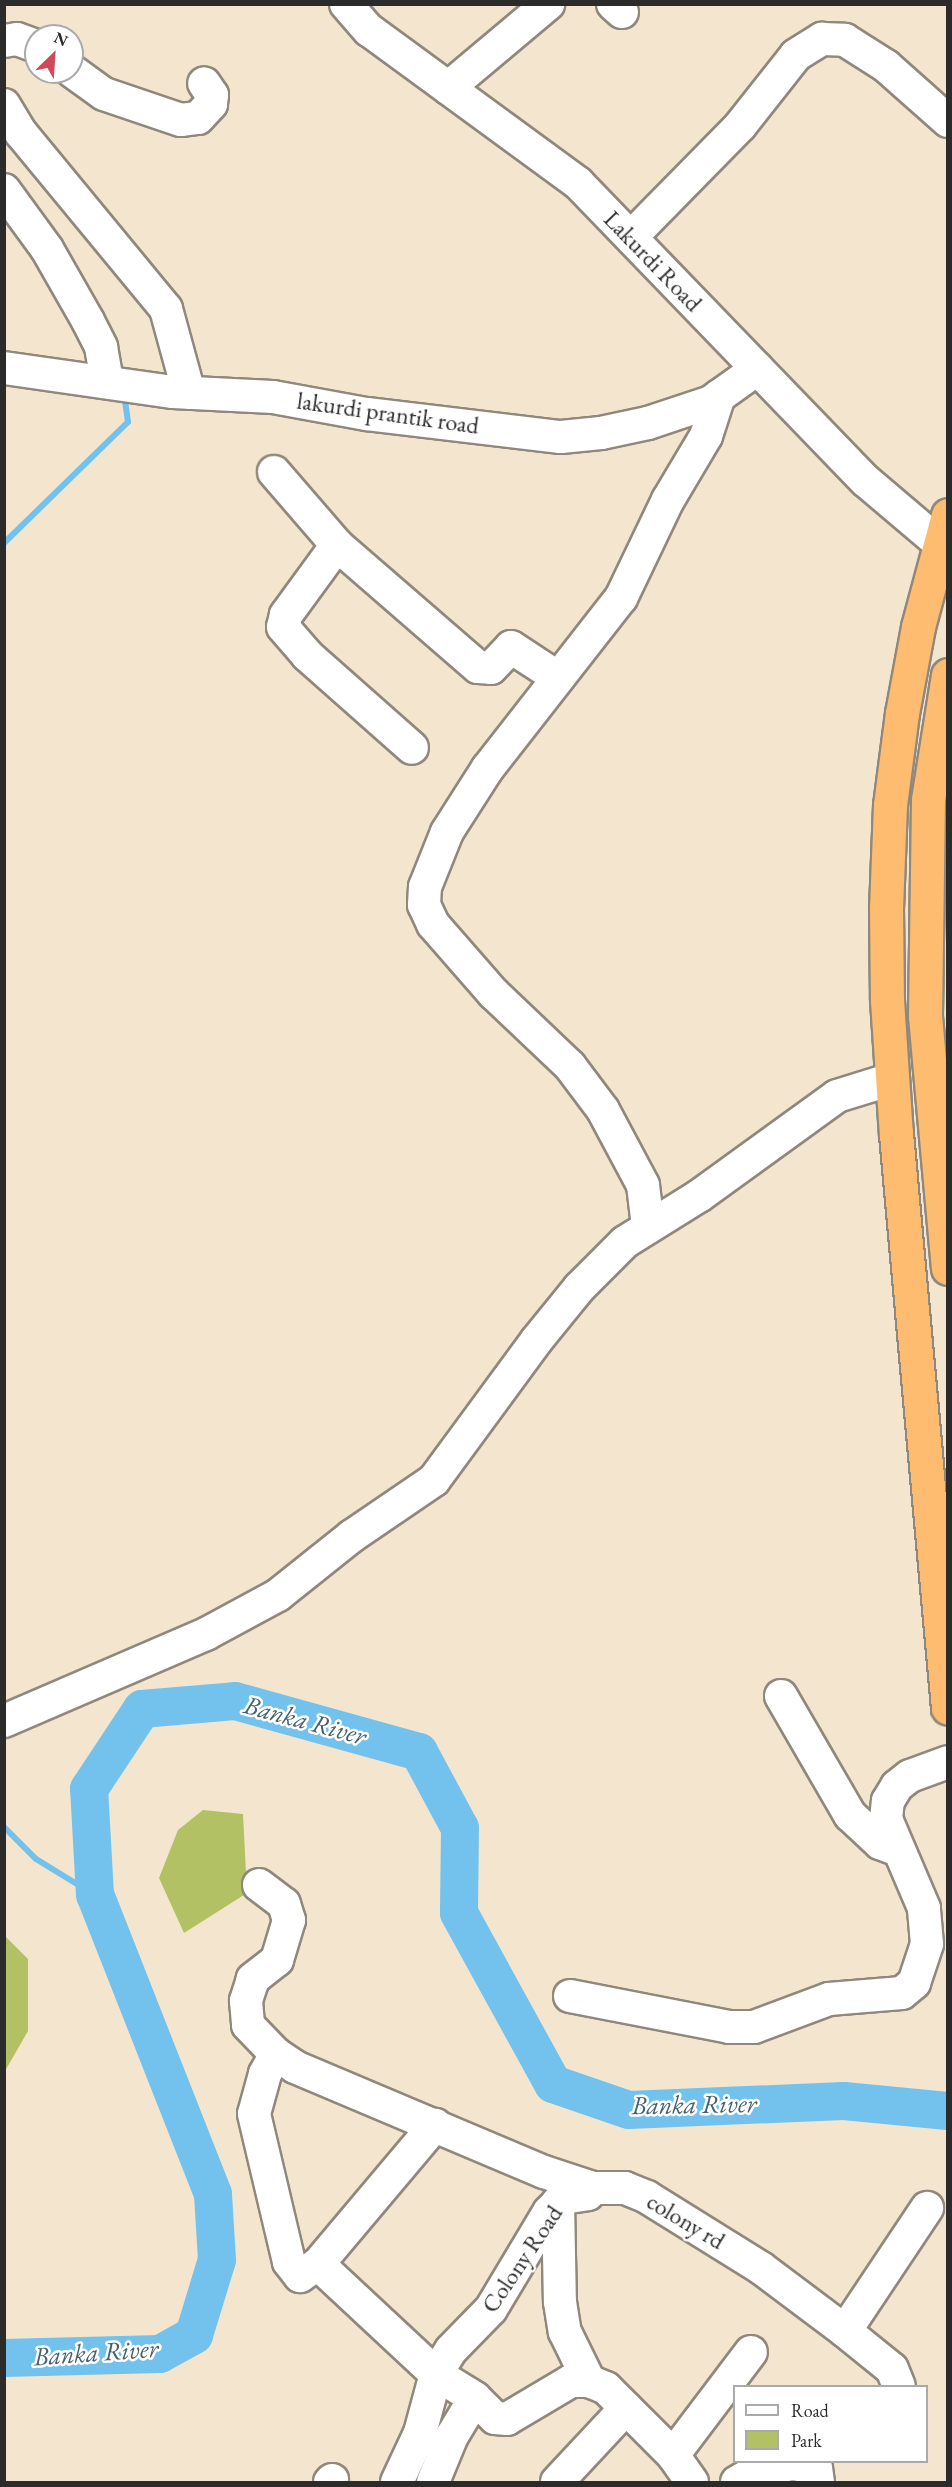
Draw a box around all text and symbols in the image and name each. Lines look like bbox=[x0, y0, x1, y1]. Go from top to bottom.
north arrow bbox=[24, 24, 84, 84]
text: N bbox=[51, 27, 71, 51]
street label: Lakurdi Road bbox=[598, 205, 708, 317]
street label: lakurdi prantik road bbox=[295, 386, 481, 440]
water label: Banka River bbox=[241, 1690, 369, 1752]
water label: Banka River bbox=[631, 2088, 757, 2122]
street label: colony rd bbox=[642, 2187, 730, 2255]
street label: Colony Road bbox=[476, 2200, 568, 2318]
water label: Banka River bbox=[33, 2333, 159, 2373]
legend bbox=[733, 2385, 928, 2463]
text: Road bbox=[791, 2399, 829, 2422]
text: Park bbox=[791, 2429, 822, 2452]

